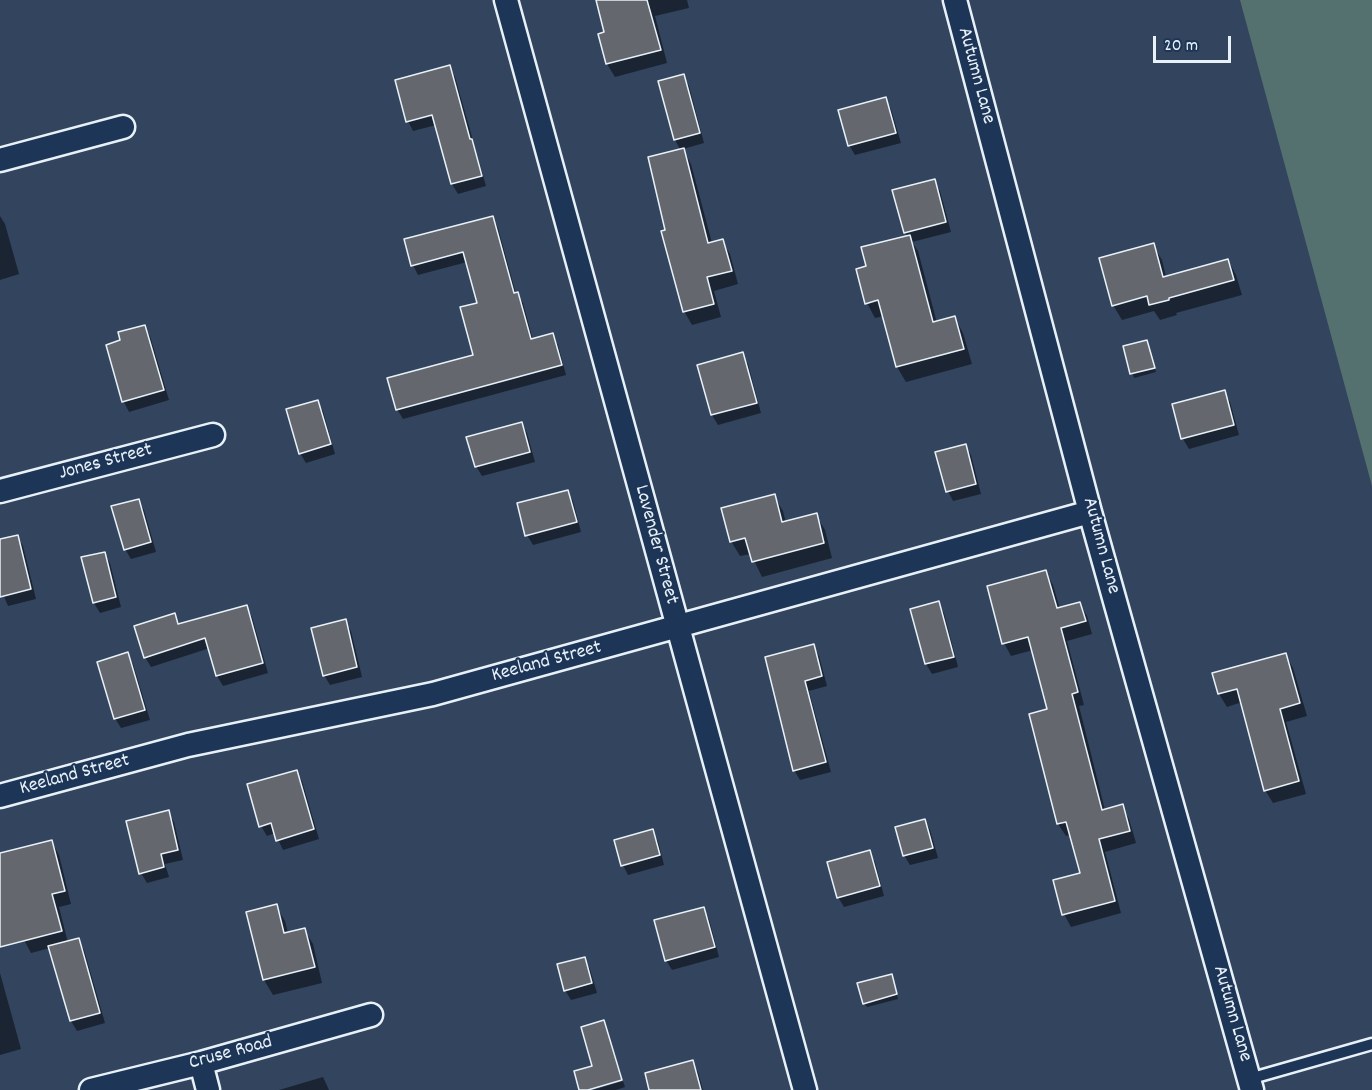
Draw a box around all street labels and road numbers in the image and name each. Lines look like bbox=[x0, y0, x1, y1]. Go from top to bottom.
street label: Autumn Lane bbox=[951, 25, 999, 127]
street label: Jones Street bbox=[57, 439, 155, 487]
street label: Lavender Street bbox=[628, 483, 682, 607]
street label: Autumn Lane bbox=[1076, 495, 1124, 597]
street label: Keeland Street bbox=[489, 637, 605, 689]
street label: Keeland Street bbox=[17, 750, 133, 802]
street label: Autumn Lane bbox=[1206, 963, 1256, 1065]
street label: Cruse Road bbox=[187, 1031, 275, 1077]

